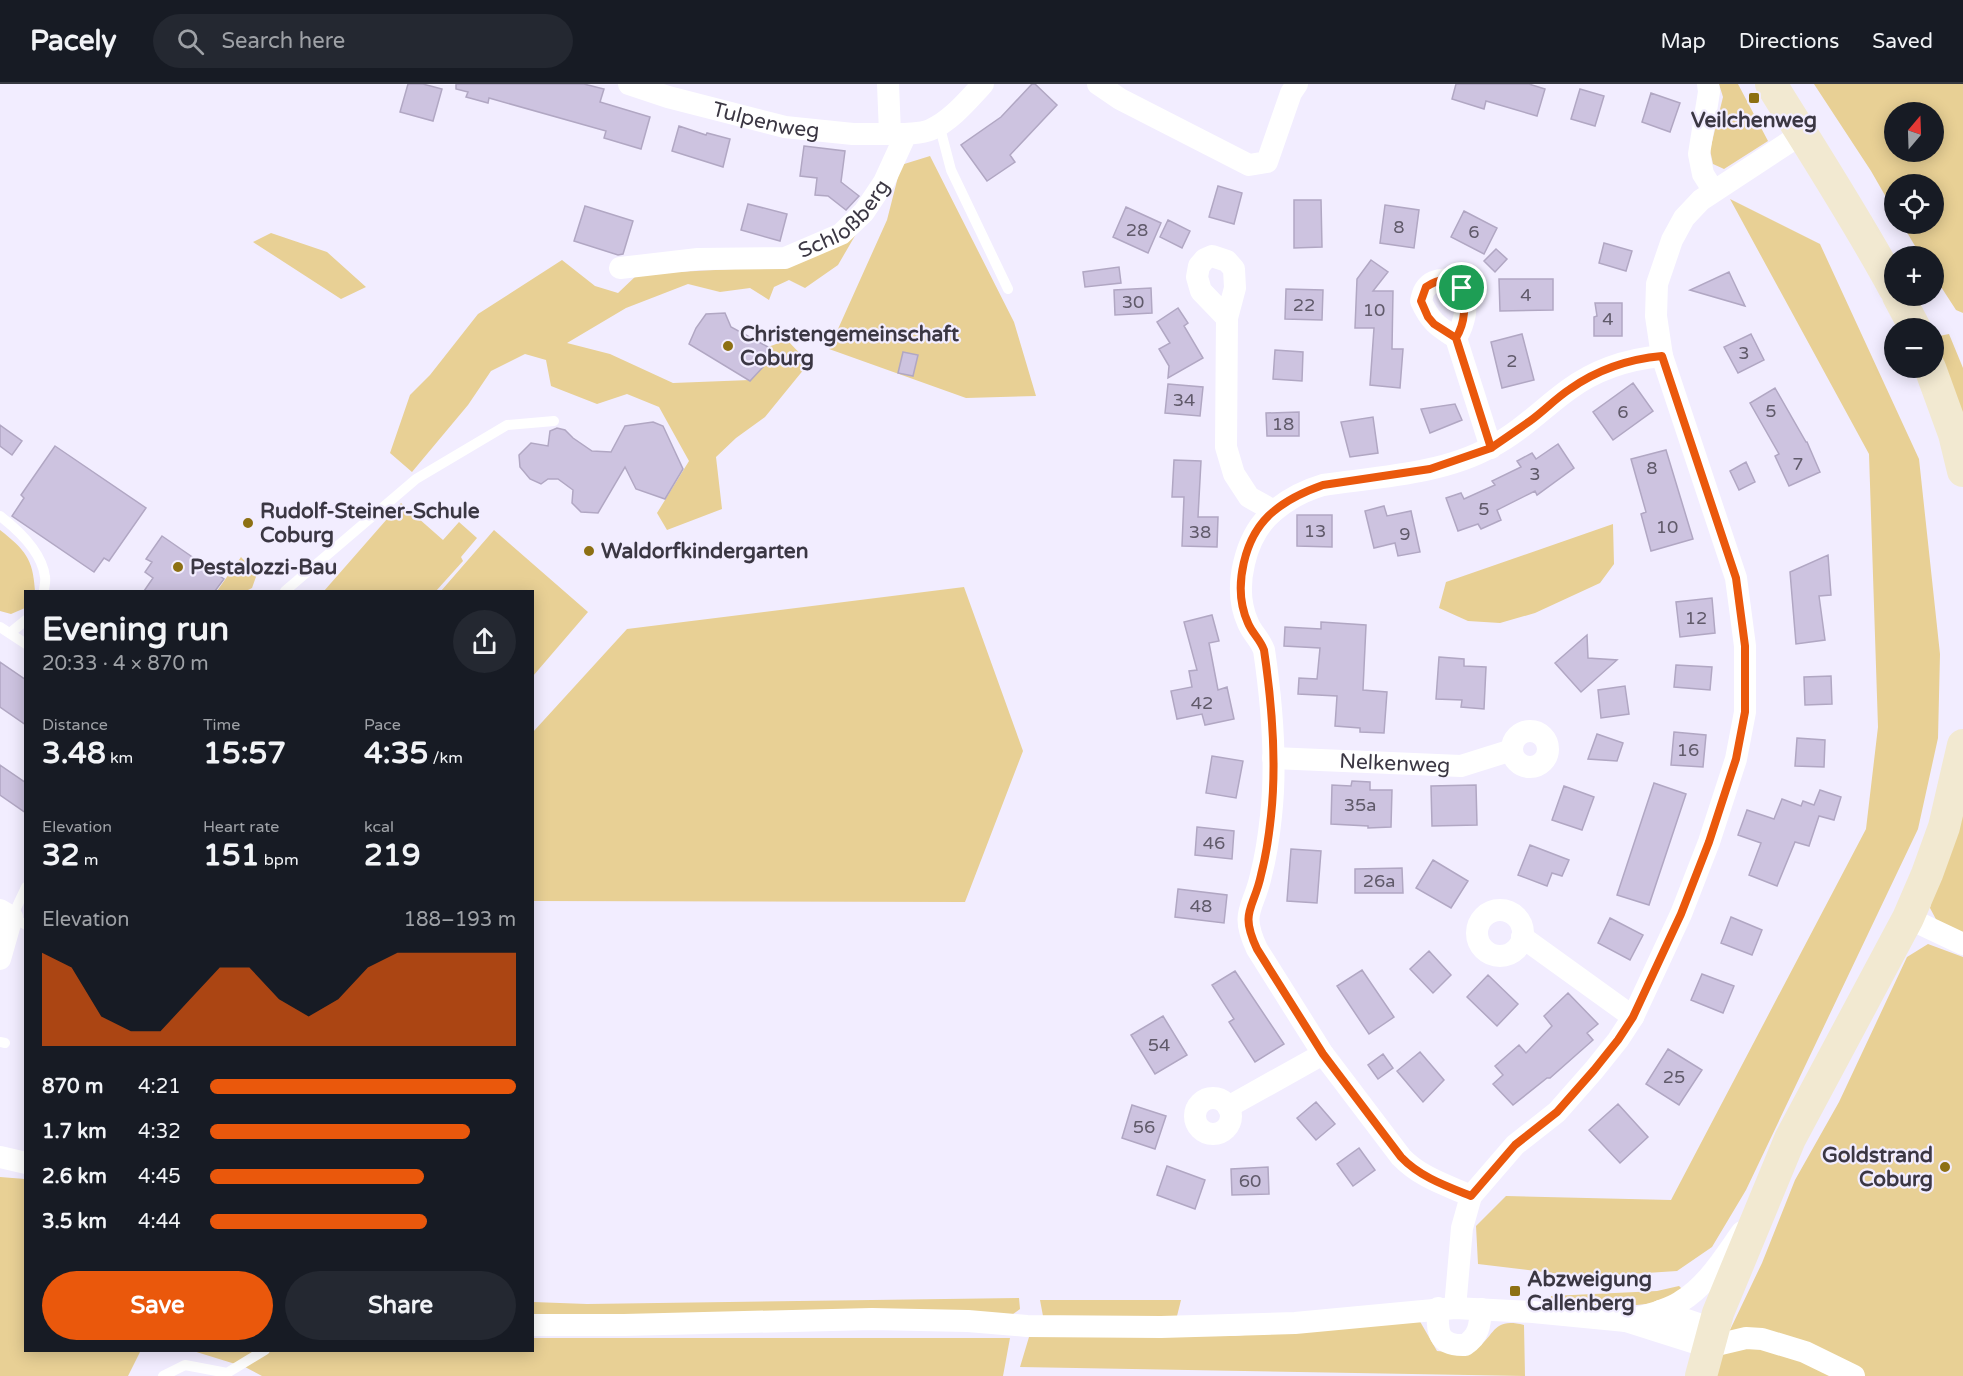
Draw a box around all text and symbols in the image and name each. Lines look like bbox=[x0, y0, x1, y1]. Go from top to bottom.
search box bbox=[153, 14, 573, 68]
text: Pacely bbox=[30, 24, 117, 58]
icon: search bbox=[174, 25, 207, 58]
text: Search here bbox=[222, 28, 345, 54]
text: Map bbox=[1660, 29, 1706, 54]
text: Directions bbox=[1739, 29, 1839, 54]
text: Saved bbox=[1872, 29, 1933, 54]
marker: Veilchenweg bbox=[1747, 91, 1761, 105]
street label: Tulpenweg bbox=[710, 96, 821, 143]
north arrow bbox=[1884, 102, 1944, 162]
map controls bbox=[1884, 102, 1944, 378]
place label: Veilchenweg bbox=[1691, 108, 1817, 133]
button: locate bbox=[1884, 174, 1944, 234]
street label: Schloßberg bbox=[794, 175, 895, 263]
house number: 8 bbox=[1393, 216, 1405, 238]
house number: 28 bbox=[1126, 219, 1148, 241]
house number: 6 bbox=[1468, 221, 1480, 243]
button: + bbox=[1884, 246, 1944, 306]
pin bbox=[1436, 262, 1487, 313]
icon: arrive bbox=[1445, 271, 1478, 304]
house number: 4 bbox=[1520, 284, 1532, 306]
house number: 30 bbox=[1122, 291, 1144, 313]
house number: 22 bbox=[1293, 294, 1315, 316]
house number: 10 bbox=[1363, 299, 1385, 321]
house number: 4 bbox=[1602, 308, 1614, 330]
button: − bbox=[1884, 318, 1944, 378]
place label: Christengemeinschaft Coburg bbox=[740, 322, 959, 371]
marker: Christengemeinschaft Coburg bbox=[721, 339, 735, 353]
house number: 3 bbox=[1738, 342, 1750, 364]
house number: 2 bbox=[1506, 350, 1518, 372]
house number: 34 bbox=[1173, 389, 1195, 411]
house number: 5 bbox=[1765, 400, 1777, 422]
house number: 6 bbox=[1617, 401, 1629, 423]
house number: 18 bbox=[1272, 413, 1294, 435]
house number: 7 bbox=[1792, 453, 1804, 475]
house number: 8 bbox=[1646, 457, 1658, 479]
house number: 3 bbox=[1529, 463, 1541, 485]
house number: 5 bbox=[1478, 498, 1490, 520]
place label: Rudolf-Steiner-Schule Coburg bbox=[260, 499, 480, 548]
marker: Rudolf-Steiner-Schule Coburg bbox=[241, 516, 255, 530]
house number: 10 bbox=[1656, 516, 1678, 538]
house number: 13 bbox=[1304, 520, 1326, 542]
house number: 38 bbox=[1189, 521, 1211, 543]
house number: 9 bbox=[1399, 523, 1411, 545]
place label: Waldorfkindergarten bbox=[601, 539, 808, 564]
marker: Waldorfkindergarten bbox=[582, 544, 596, 558]
place label: Pestalozzi-Bau bbox=[190, 555, 337, 580]
marker: Pestalozzi-Bau bbox=[171, 560, 185, 574]
house number: 12 bbox=[1685, 607, 1707, 629]
text: Evening run bbox=[42, 610, 229, 649]
button: share bbox=[453, 610, 516, 673]
text: 20:33 · 4 × 870 m bbox=[42, 652, 209, 676]
house number: 42 bbox=[1191, 692, 1213, 714]
text: Distance bbox=[42, 715, 108, 735]
text: Time bbox=[203, 715, 240, 735]
text: Pace bbox=[364, 715, 401, 735]
text: 3.48 bbox=[42, 735, 106, 772]
text: 15:57 bbox=[203, 735, 286, 772]
text: 4:35 bbox=[364, 735, 428, 772]
house number: 16 bbox=[1677, 739, 1699, 761]
text: km bbox=[106, 748, 133, 768]
text: /km bbox=[428, 748, 463, 768]
street label: Nelkenweg bbox=[1339, 748, 1451, 778]
house number: 35a bbox=[1344, 794, 1376, 816]
text: Elevation bbox=[42, 817, 112, 837]
text: Heart rate bbox=[203, 817, 279, 837]
text: kcal bbox=[364, 817, 394, 837]
house number: 46 bbox=[1203, 832, 1225, 854]
text: 32 bbox=[42, 837, 80, 874]
text: 151 bbox=[203, 837, 260, 874]
text: 219 bbox=[364, 837, 421, 874]
text: m bbox=[80, 850, 99, 870]
text: bpm bbox=[260, 850, 299, 870]
house number: 26a bbox=[1363, 870, 1395, 892]
house number: 48 bbox=[1190, 895, 1212, 917]
text: Elevation bbox=[42, 908, 129, 932]
text: 188–193 m bbox=[403, 908, 516, 932]
house number: 54 bbox=[1148, 1034, 1170, 1056]
house number: 25 bbox=[1663, 1066, 1685, 1088]
text: 870 m bbox=[42, 1075, 103, 1099]
text: 4:21 bbox=[138, 1075, 181, 1099]
house number: 56 bbox=[1133, 1116, 1155, 1138]
text: 1.7 km bbox=[42, 1120, 107, 1144]
text: 4:32 bbox=[138, 1120, 181, 1144]
place label: Goldstrand Coburg bbox=[1822, 1143, 1933, 1192]
marker: Goldstrand Coburg bbox=[1938, 1160, 1952, 1174]
text: 2.6 km bbox=[42, 1165, 107, 1189]
text: 4:45 bbox=[138, 1165, 181, 1189]
house number: 60 bbox=[1239, 1170, 1261, 1192]
text: 3.5 km bbox=[42, 1210, 107, 1234]
text: 4:44 bbox=[138, 1210, 181, 1234]
place label: Abzweigung Callenberg bbox=[1527, 1267, 1652, 1316]
button: Save bbox=[42, 1271, 273, 1340]
button: Share bbox=[285, 1271, 516, 1340]
marker: Abzweigung Callenberg bbox=[1508, 1284, 1522, 1298]

